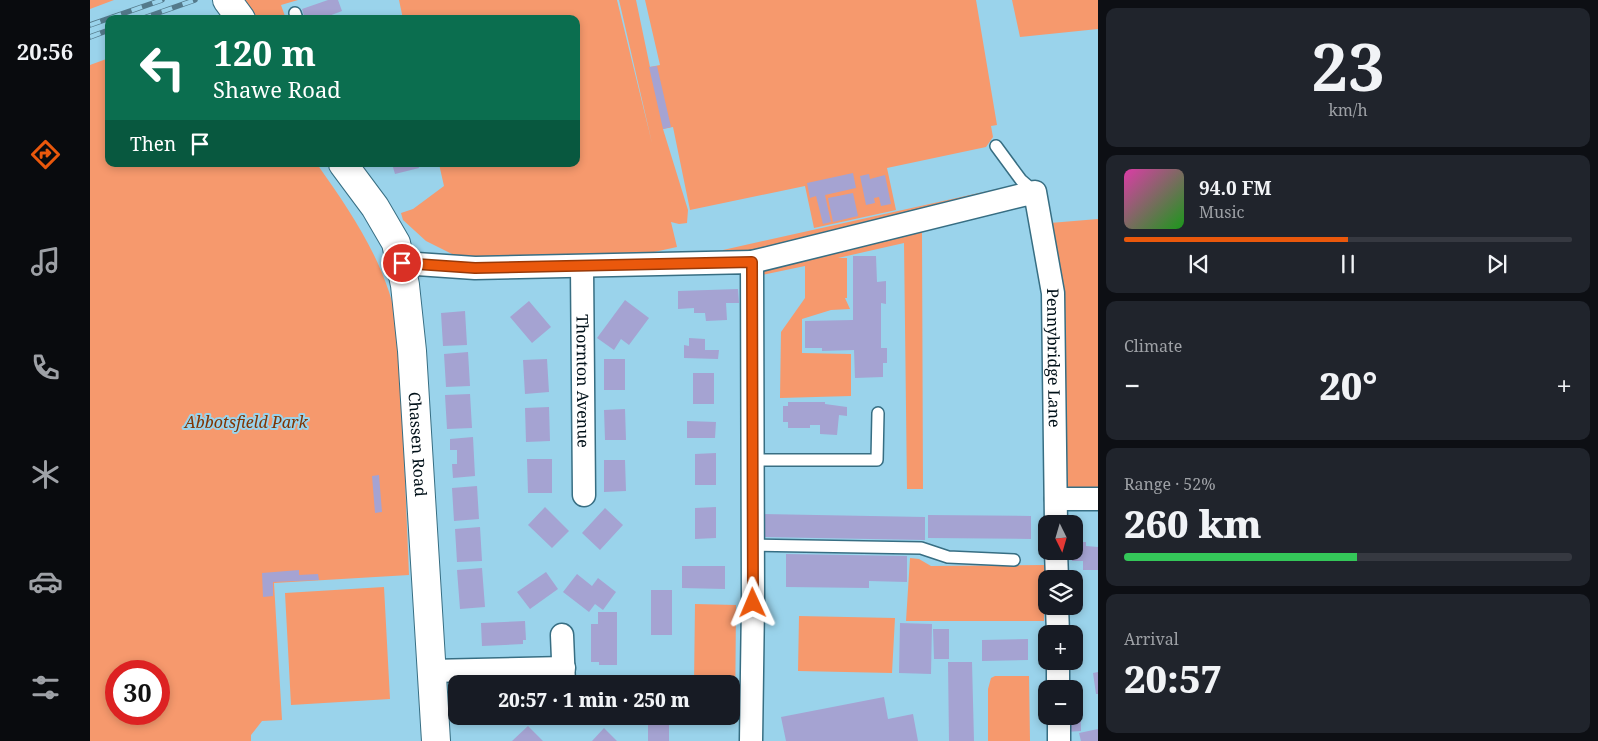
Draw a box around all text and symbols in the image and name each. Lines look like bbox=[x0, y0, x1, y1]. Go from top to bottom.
text: 23 bbox=[1311, 22, 1385, 110]
text: 120 m bbox=[213, 29, 316, 76]
icon: left bbox=[130, 35, 195, 100]
text: 20:56 bbox=[17, 36, 73, 66]
text: Shawe Road bbox=[213, 74, 341, 104]
text: km/h bbox=[1328, 99, 1368, 121]
icon: arrive bbox=[186, 130, 214, 158]
text: Then bbox=[130, 131, 176, 157]
icon: directions bbox=[28, 137, 63, 172]
text: 94.0 FM bbox=[1199, 175, 1272, 201]
text: Music bbox=[1199, 201, 1244, 223]
pin bbox=[381, 242, 423, 284]
icon: music bbox=[28, 244, 63, 279]
icon: arrive bbox=[388, 249, 416, 277]
icon: previous bbox=[1185, 250, 1213, 278]
icon: pause bbox=[1334, 250, 1362, 278]
icon: next bbox=[1483, 250, 1511, 278]
street label: Pennybridge Lane bbox=[1042, 288, 1066, 428]
street label: Thornton Avenue bbox=[571, 314, 595, 448]
text: Climate bbox=[1124, 335, 1182, 357]
icon: phone bbox=[28, 350, 63, 385]
text: 20° bbox=[1319, 359, 1377, 411]
text: − bbox=[1124, 366, 1140, 404]
text: + bbox=[1556, 366, 1572, 404]
street label: Chassen Road bbox=[404, 391, 432, 498]
park label: Abbotsfield Park bbox=[183, 411, 309, 433]
icon: climate bbox=[28, 457, 63, 492]
text: Range · 52% bbox=[1124, 473, 1216, 495]
text: 260 km bbox=[1124, 497, 1262, 549]
north arrow bbox=[1038, 515, 1082, 560]
map controls bbox=[1038, 515, 1083, 725]
icon: car bbox=[28, 564, 63, 599]
button: layers bbox=[1038, 570, 1083, 615]
position arrow bbox=[726, 576, 778, 628]
button: + bbox=[1038, 625, 1083, 670]
text: Arrival bbox=[1124, 628, 1179, 650]
text: 20:57 bbox=[1124, 652, 1222, 704]
speed limit sign: 30 bbox=[105, 660, 170, 725]
icon: filters bbox=[28, 670, 63, 705]
button: − bbox=[1038, 680, 1083, 725]
text: 20:57 · 1 min · 250 m bbox=[498, 687, 690, 713]

